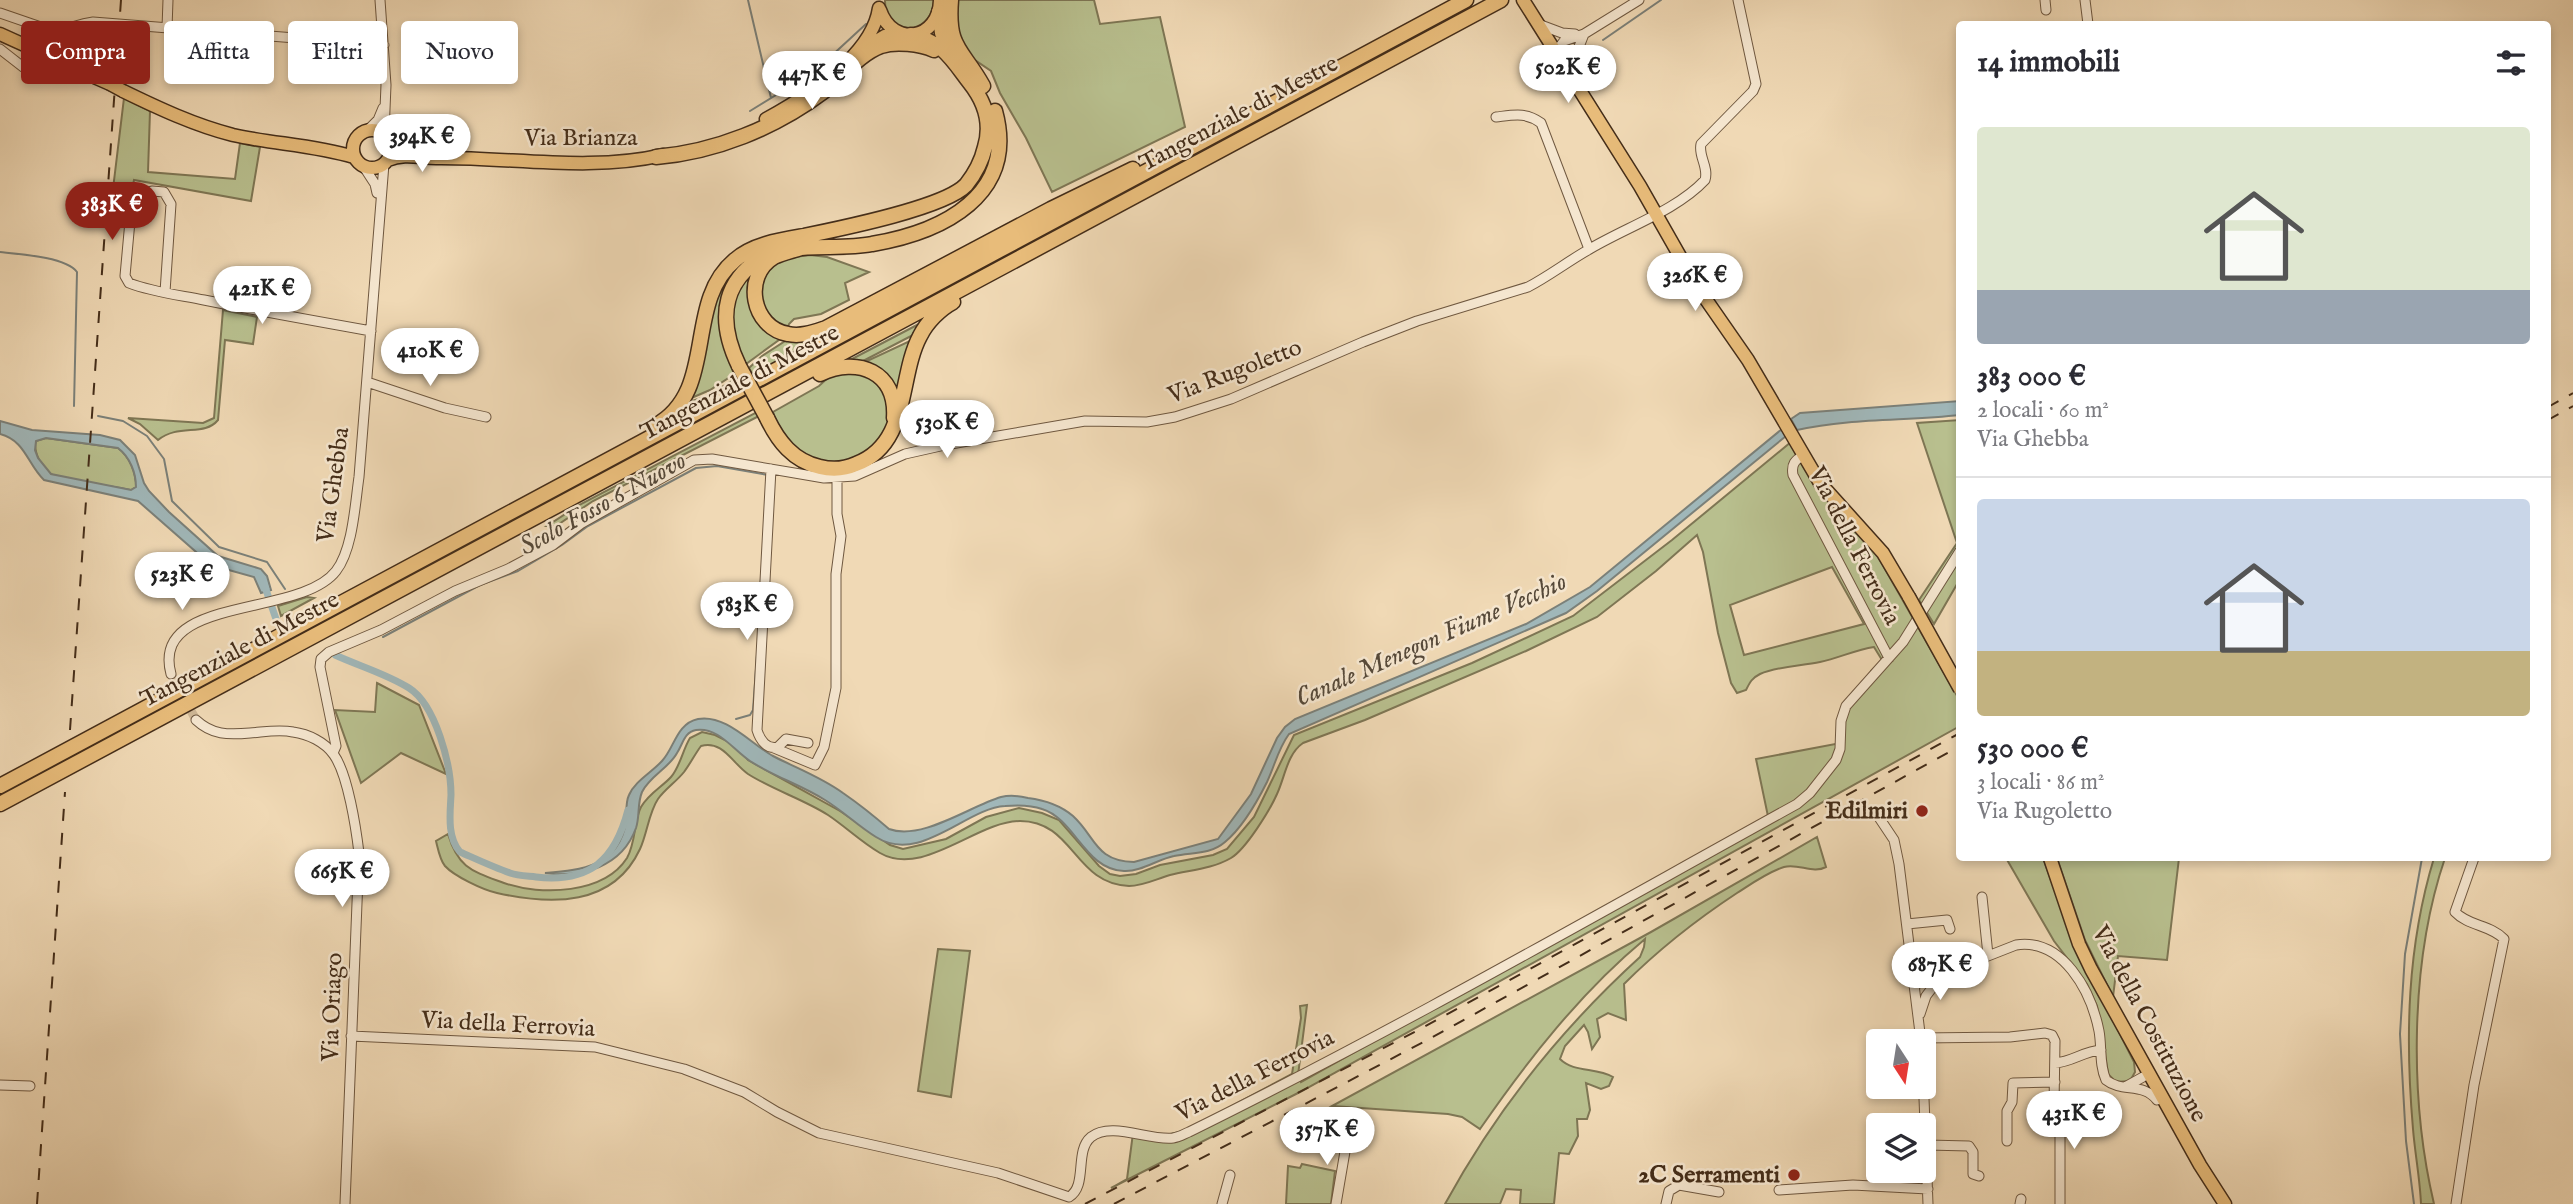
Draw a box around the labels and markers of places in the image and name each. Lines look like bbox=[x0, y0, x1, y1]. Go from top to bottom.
pin: 502K € bbox=[1511, 46, 1625, 105]
pin: 447K € bbox=[755, 52, 869, 111]
pin: 394K € bbox=[365, 114, 479, 174]
pin: 383K € bbox=[55, 182, 169, 242]
pin: 326K € bbox=[1638, 254, 1752, 313]
pin: 421K € bbox=[205, 266, 319, 326]
pin: 410K € bbox=[373, 328, 487, 388]
pin: 530K € bbox=[890, 400, 1004, 460]
pin: 523K € bbox=[125, 552, 239, 612]
pin: 583K € bbox=[690, 582, 804, 642]
place label: Edilmiri bbox=[1825, 796, 1909, 827]
marker: Edilmiri bbox=[1914, 803, 1930, 819]
pin: 665K € bbox=[285, 850, 399, 909]
pin: 687K € bbox=[1883, 942, 1997, 1002]
pin: 431K € bbox=[2017, 1092, 2131, 1151]
pin: 357K € bbox=[1270, 1108, 1384, 1167]
place label: 2C Serramenti bbox=[1638, 1160, 1781, 1191]
marker: 2C Serramenti bbox=[1786, 1167, 1802, 1183]

